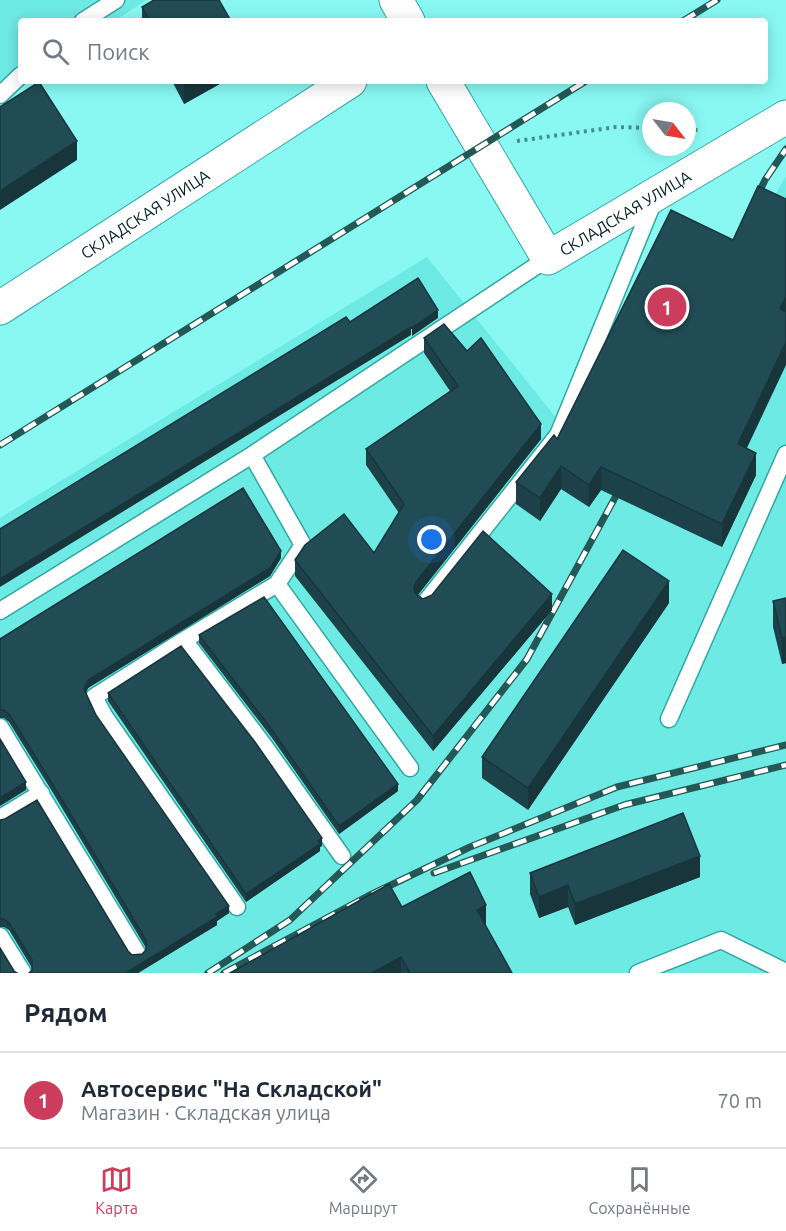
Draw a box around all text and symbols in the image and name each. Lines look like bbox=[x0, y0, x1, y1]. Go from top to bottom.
search box bbox=[18, 18, 768, 84]
icon: search bbox=[39, 35, 72, 68]
text: Поиск bbox=[87, 39, 150, 64]
north arrow bbox=[642, 102, 696, 156]
street label: СКЛАДСКАЯ УЛИЦА bbox=[77, 165, 213, 262]
street label: СКЛАДСКАЯ УЛИЦА bbox=[556, 166, 694, 259]
pin: 1 bbox=[648, 284, 686, 330]
your location bbox=[417, 525, 446, 554]
text: Рядом bbox=[24, 998, 108, 1027]
text: Автосервис "На Складской" bbox=[81, 1076, 382, 1101]
text: 1 bbox=[38, 1089, 49, 1112]
text: 70 m bbox=[718, 1089, 762, 1112]
text: Магазин · Складская улица bbox=[81, 1101, 331, 1124]
tab: Карта bbox=[95, 1163, 138, 1217]
tab: Маршрут bbox=[329, 1163, 398, 1217]
tab: Сохранённые bbox=[588, 1163, 691, 1217]

